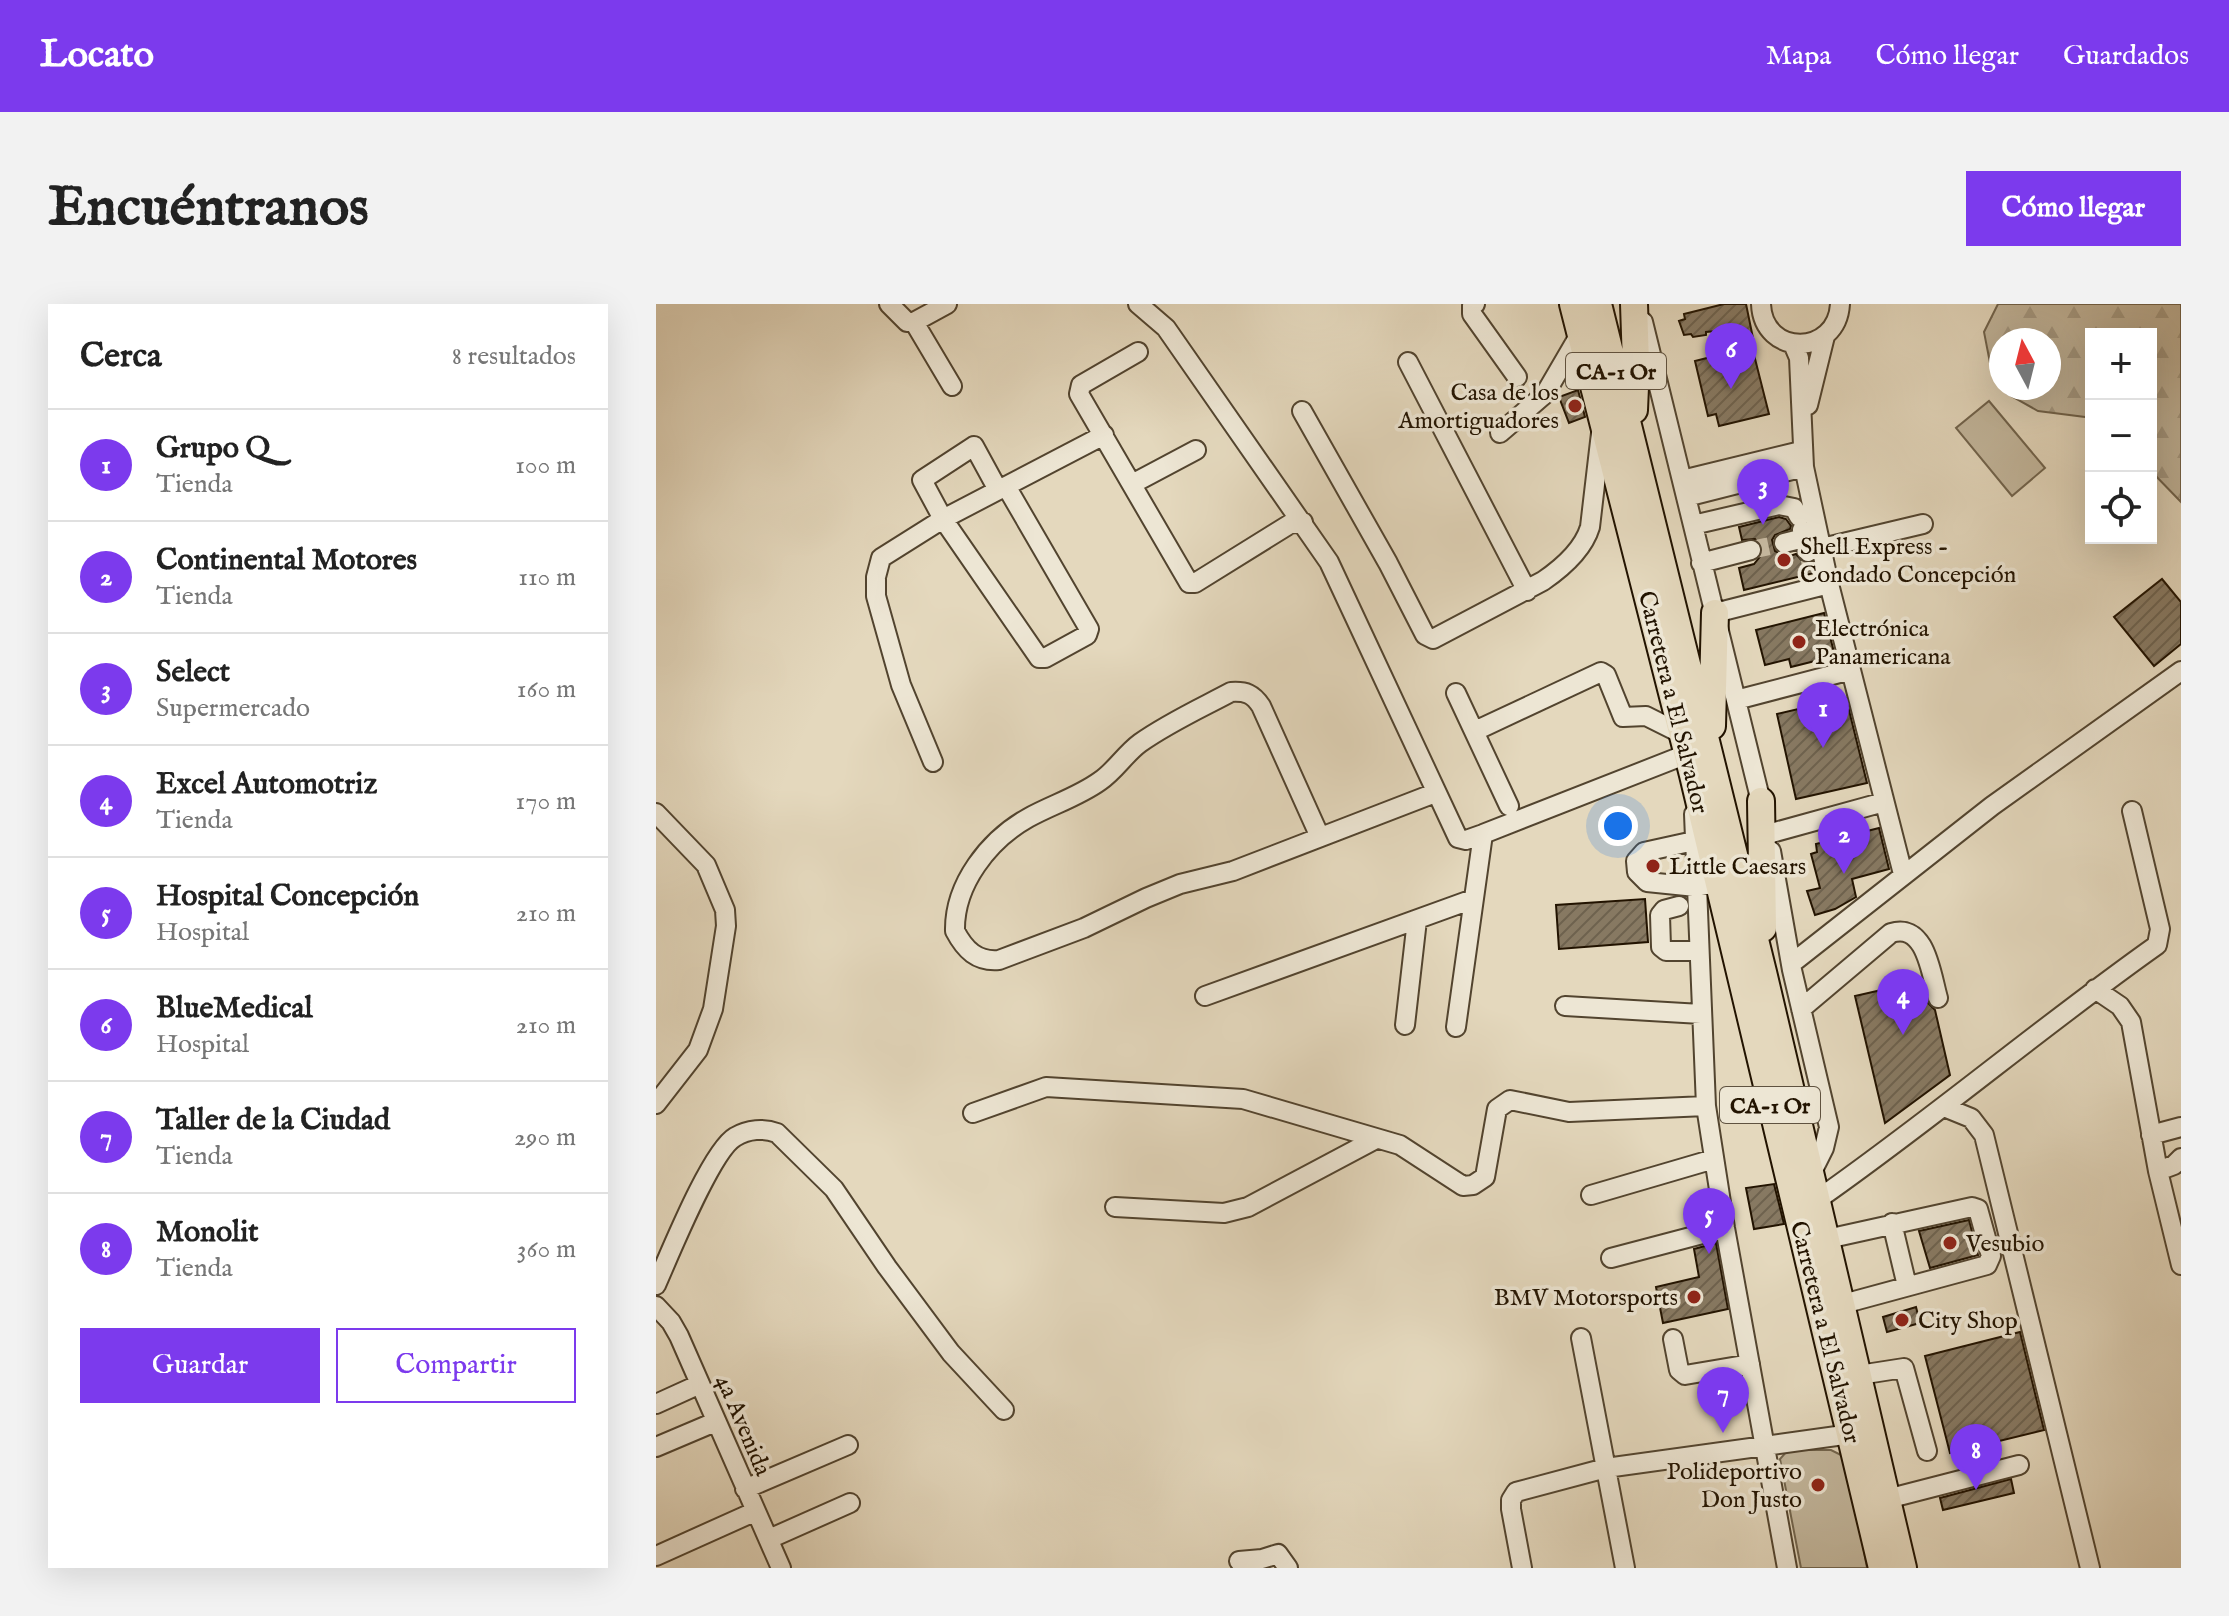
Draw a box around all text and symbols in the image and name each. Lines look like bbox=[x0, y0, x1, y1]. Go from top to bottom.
text: Locato bbox=[40, 32, 154, 80]
text: Mapa bbox=[1766, 39, 1831, 74]
text: Cómo llegar bbox=[1875, 39, 2019, 74]
text: Guardados bbox=[2063, 39, 2189, 74]
button: Cómo llegar bbox=[1966, 171, 2181, 246]
text: Encuéntranos bbox=[48, 173, 369, 244]
pin: 6 bbox=[1705, 323, 1757, 389]
north arrow bbox=[1989, 328, 2061, 400]
map controls bbox=[2085, 328, 2157, 544]
button: + bbox=[2085, 328, 2157, 400]
text: Cerca bbox=[80, 335, 162, 378]
text: 8 resultados bbox=[452, 340, 576, 373]
road number: CA-1 Or bbox=[1566, 353, 1666, 389]
place label: Casa de los Amortiguadores bbox=[1397, 378, 1559, 437]
marker: Casa de los Amortiguadores bbox=[1566, 397, 1584, 415]
button: − bbox=[2085, 400, 2157, 472]
text: Grupo Q bbox=[156, 430, 270, 468]
text: 1 bbox=[101, 449, 111, 482]
text: 100 m bbox=[515, 449, 576, 482]
pin: 3 bbox=[1737, 459, 1789, 525]
text: Tienda bbox=[156, 468, 233, 501]
button: locate bbox=[2085, 472, 2157, 544]
place label: Shell Express - Condado Concepción bbox=[1800, 532, 2017, 591]
text: Continental Motores bbox=[156, 542, 417, 580]
marker: Shell Express - Condado Concepción bbox=[1775, 551, 1793, 569]
text: 2 bbox=[100, 561, 112, 594]
text: 110 m bbox=[518, 561, 576, 594]
text: Tienda bbox=[156, 580, 233, 613]
street label: Carretera a El Salvador bbox=[1630, 588, 1715, 817]
place label: Electrónica Panamericana bbox=[1815, 614, 1951, 673]
marker: Electrónica Panamericana bbox=[1790, 633, 1808, 651]
text: Select bbox=[156, 654, 230, 692]
text: 3 bbox=[101, 673, 111, 706]
text: 160 m bbox=[517, 673, 576, 706]
pin: 1 bbox=[1797, 682, 1849, 748]
text: Supermercado bbox=[156, 692, 310, 725]
text: Excel Automotriz bbox=[156, 766, 377, 804]
text: 4 bbox=[100, 785, 112, 818]
text: 170 m bbox=[516, 785, 576, 818]
text: Tienda bbox=[156, 804, 233, 837]
your location bbox=[1598, 806, 1638, 846]
pin: 2 bbox=[1818, 808, 1870, 874]
place label: Little Caesars bbox=[1669, 852, 1806, 883]
marker: Little Caesars bbox=[1644, 857, 1662, 875]
text: Hospital Concepción bbox=[156, 878, 419, 916]
text: 5 bbox=[101, 897, 111, 930]
text: 210 m bbox=[516, 897, 576, 930]
text: Hospital bbox=[156, 916, 249, 949]
pin: 4 bbox=[1877, 969, 1929, 1035]
text: BlueMedical bbox=[156, 990, 313, 1028]
text: 6 bbox=[101, 1009, 111, 1042]
text: 210 m bbox=[516, 1009, 576, 1042]
text: Hospital bbox=[156, 1028, 249, 1061]
road number: CA-1 Or bbox=[1720, 1087, 1820, 1123]
text: Taller de la Ciudad bbox=[156, 1102, 390, 1140]
text: 7 bbox=[100, 1121, 112, 1154]
text: 290 m bbox=[514, 1121, 576, 1154]
text: Tienda bbox=[156, 1140, 233, 1173]
pin: 5 bbox=[1683, 1188, 1735, 1254]
text: Monolit bbox=[156, 1214, 258, 1252]
street label: Carretera a El Salvador bbox=[1782, 1218, 1867, 1447]
place label: Vesubio bbox=[1965, 1229, 2044, 1260]
text: 8 bbox=[101, 1233, 111, 1266]
text: 360 m bbox=[517, 1233, 576, 1266]
marker: Vesubio bbox=[1941, 1234, 1959, 1252]
text: Tienda bbox=[156, 1252, 233, 1285]
place label: BMV Motorsports bbox=[1494, 1283, 1678, 1314]
marker: BMV Motorsports bbox=[1685, 1288, 1703, 1306]
place label: City Shop bbox=[1918, 1306, 2018, 1337]
marker: City Shop bbox=[1893, 1311, 1911, 1329]
button: Guardar bbox=[80, 1328, 320, 1403]
button: Compartir bbox=[336, 1328, 576, 1403]
pin: 7 bbox=[1697, 1367, 1749, 1433]
street label: 4a Avenida bbox=[707, 1370, 778, 1481]
pin: 8 bbox=[1950, 1424, 2002, 1490]
place label: Polideportivo Don Justo bbox=[1666, 1457, 1802, 1516]
marker: Polideportivo Don Justo bbox=[1809, 1476, 1827, 1494]

